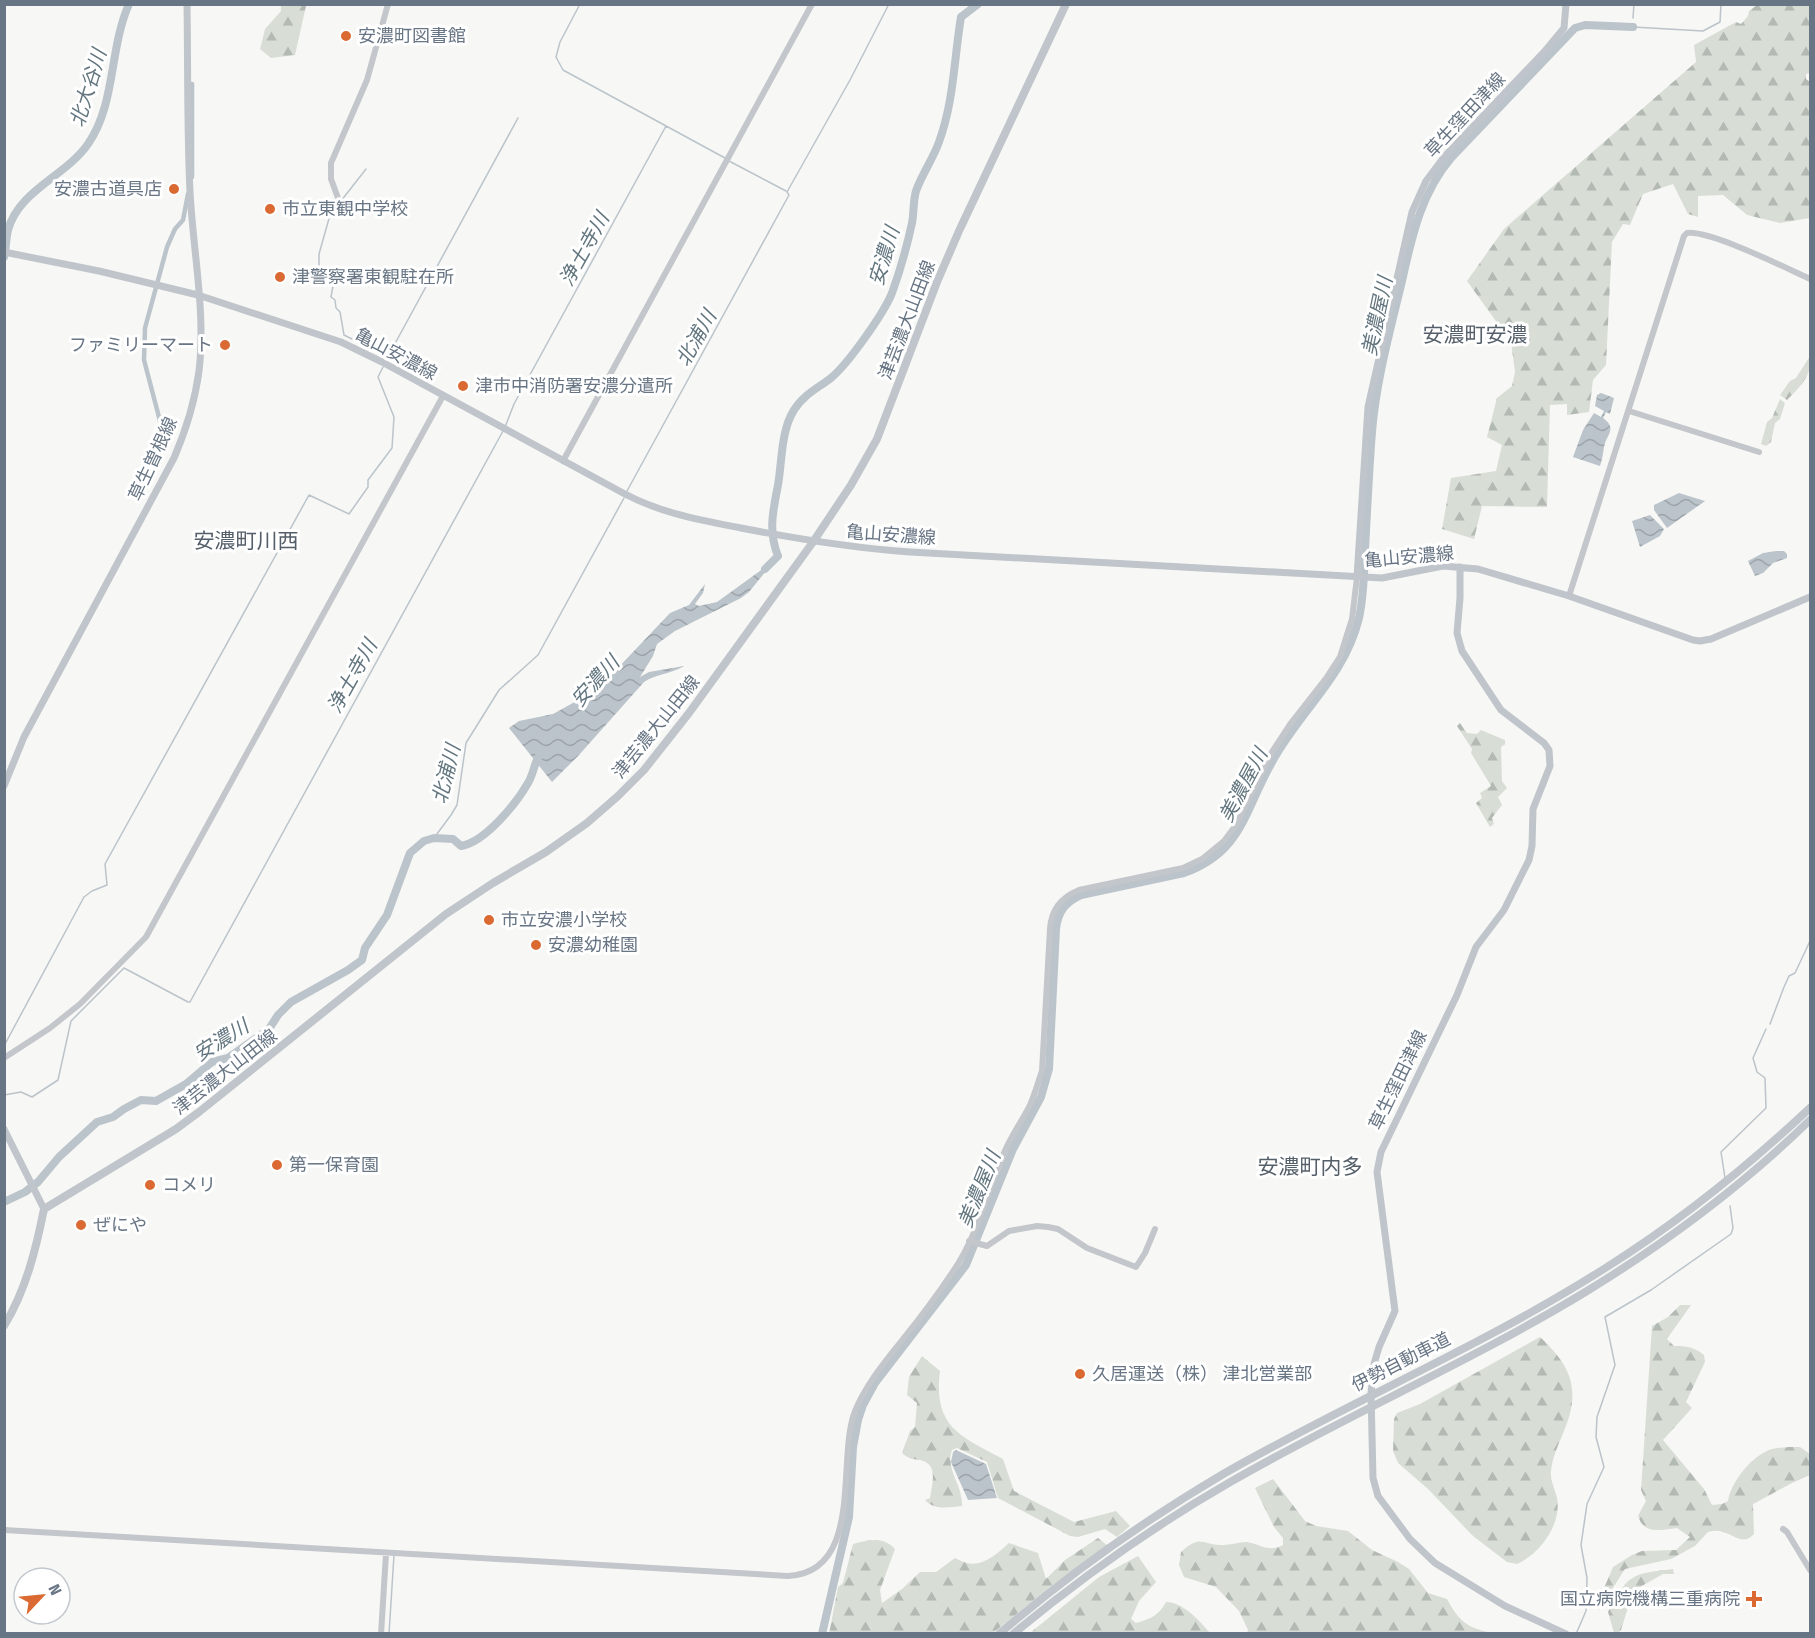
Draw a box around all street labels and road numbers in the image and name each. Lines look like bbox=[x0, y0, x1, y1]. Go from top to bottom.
street label: 草生窪田津線 bbox=[1420, 68, 1510, 162]
street label: 津芸濃大山田線 bbox=[874, 257, 940, 383]
street label: 亀山安濃線 bbox=[351, 323, 441, 385]
street label: 草生曽根線 bbox=[124, 414, 182, 504]
street label: 亀山安濃線 bbox=[845, 521, 937, 549]
street label: 亀山安濃線 bbox=[1363, 542, 1455, 572]
street label: 津芸濃大山田線 bbox=[608, 671, 704, 783]
street label: 津芸濃大山田線 bbox=[169, 1025, 281, 1119]
street label: 草生窪田津線 bbox=[1364, 1027, 1432, 1133]
street label: 伊勢自動車道 bbox=[1348, 1328, 1454, 1396]

